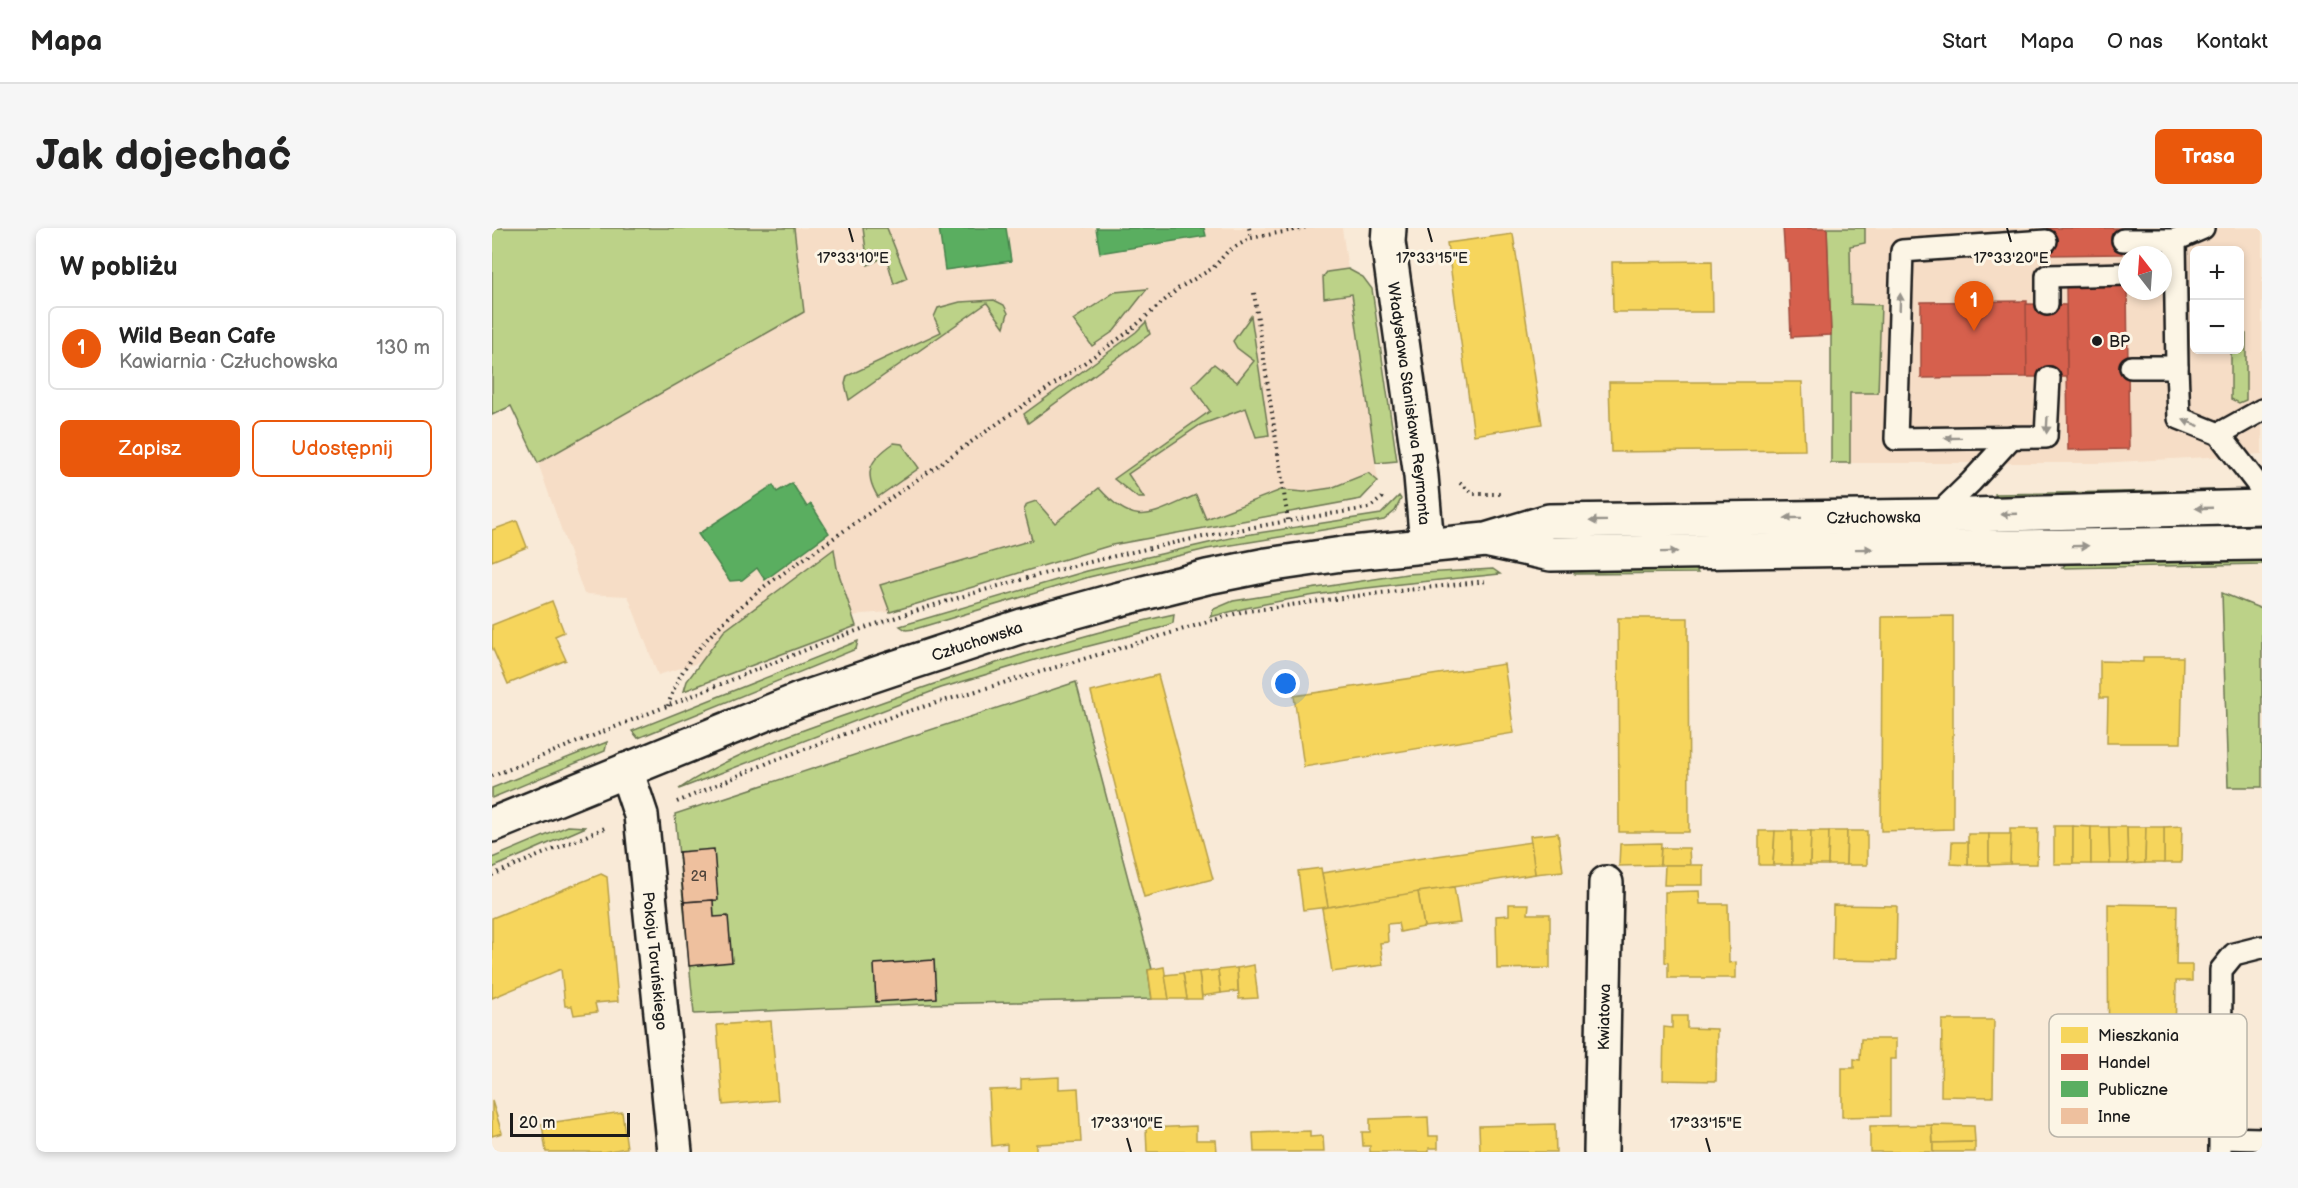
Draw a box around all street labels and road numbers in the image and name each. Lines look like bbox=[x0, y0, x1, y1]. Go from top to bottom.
street label: Władysława Stanisława Reymonta bbox=[1383, 281, 1433, 526]
street label: Człuchowska bbox=[1826, 508, 1921, 528]
street label: Człuchowska bbox=[930, 618, 1025, 666]
street label: Pokoju Toruńskiego bbox=[638, 891, 671, 1031]
street label: Kwiatowa bbox=[1595, 983, 1615, 1051]

